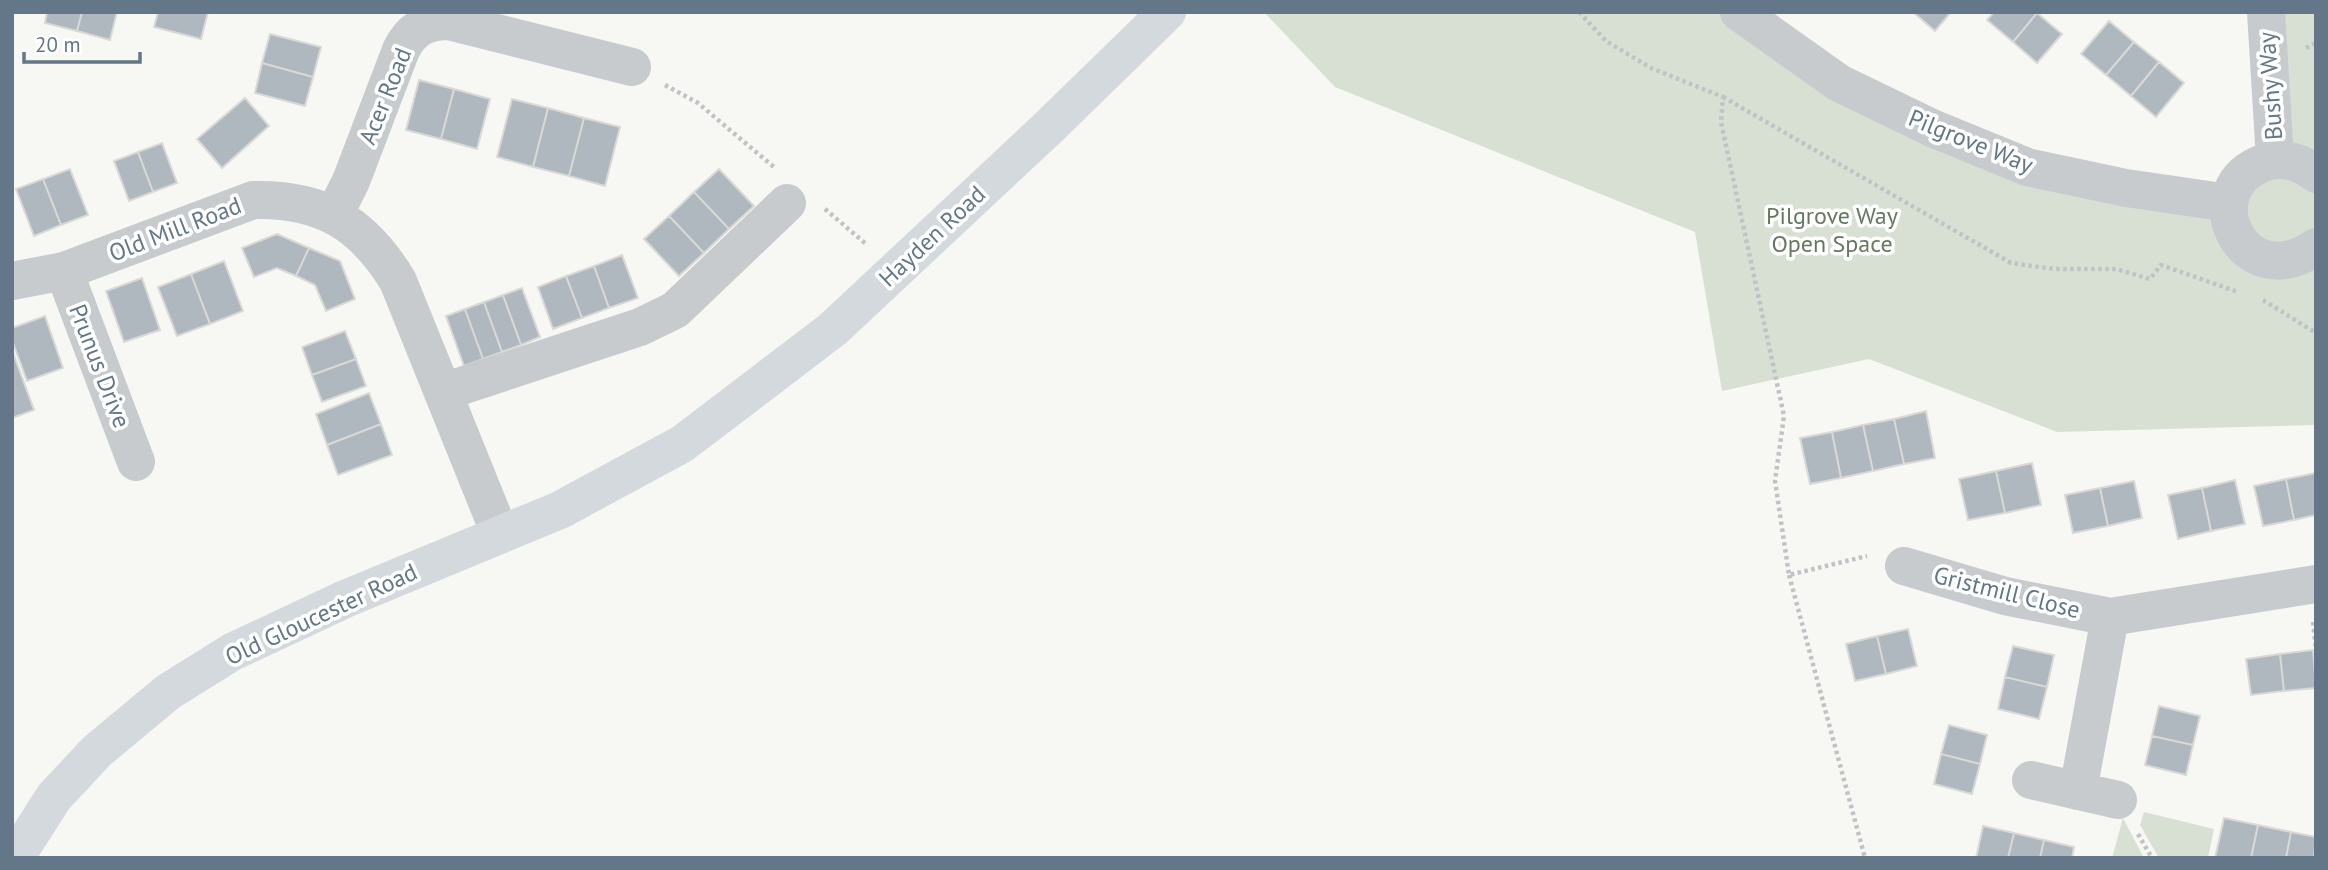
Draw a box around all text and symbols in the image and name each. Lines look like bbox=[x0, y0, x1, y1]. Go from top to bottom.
scale bar bbox=[24, 21, 140, 65]
text: 20 m bbox=[35, 31, 81, 58]
street label: Bushy Way bbox=[2251, 31, 2289, 141]
street label: Acer Road bbox=[352, 43, 418, 149]
street label: Pilgrove Way bbox=[1904, 102, 2038, 180]
street label: Hayden Road bbox=[872, 179, 992, 293]
street label: Old Mill Road bbox=[104, 190, 246, 268]
park label: Pilgrove Way Open Space bbox=[1766, 200, 1898, 259]
street label: Prunus Drive bbox=[62, 300, 138, 432]
street label: Old Gloucester Road bbox=[220, 556, 422, 672]
street label: Gristmill Close bbox=[1931, 559, 2083, 625]

